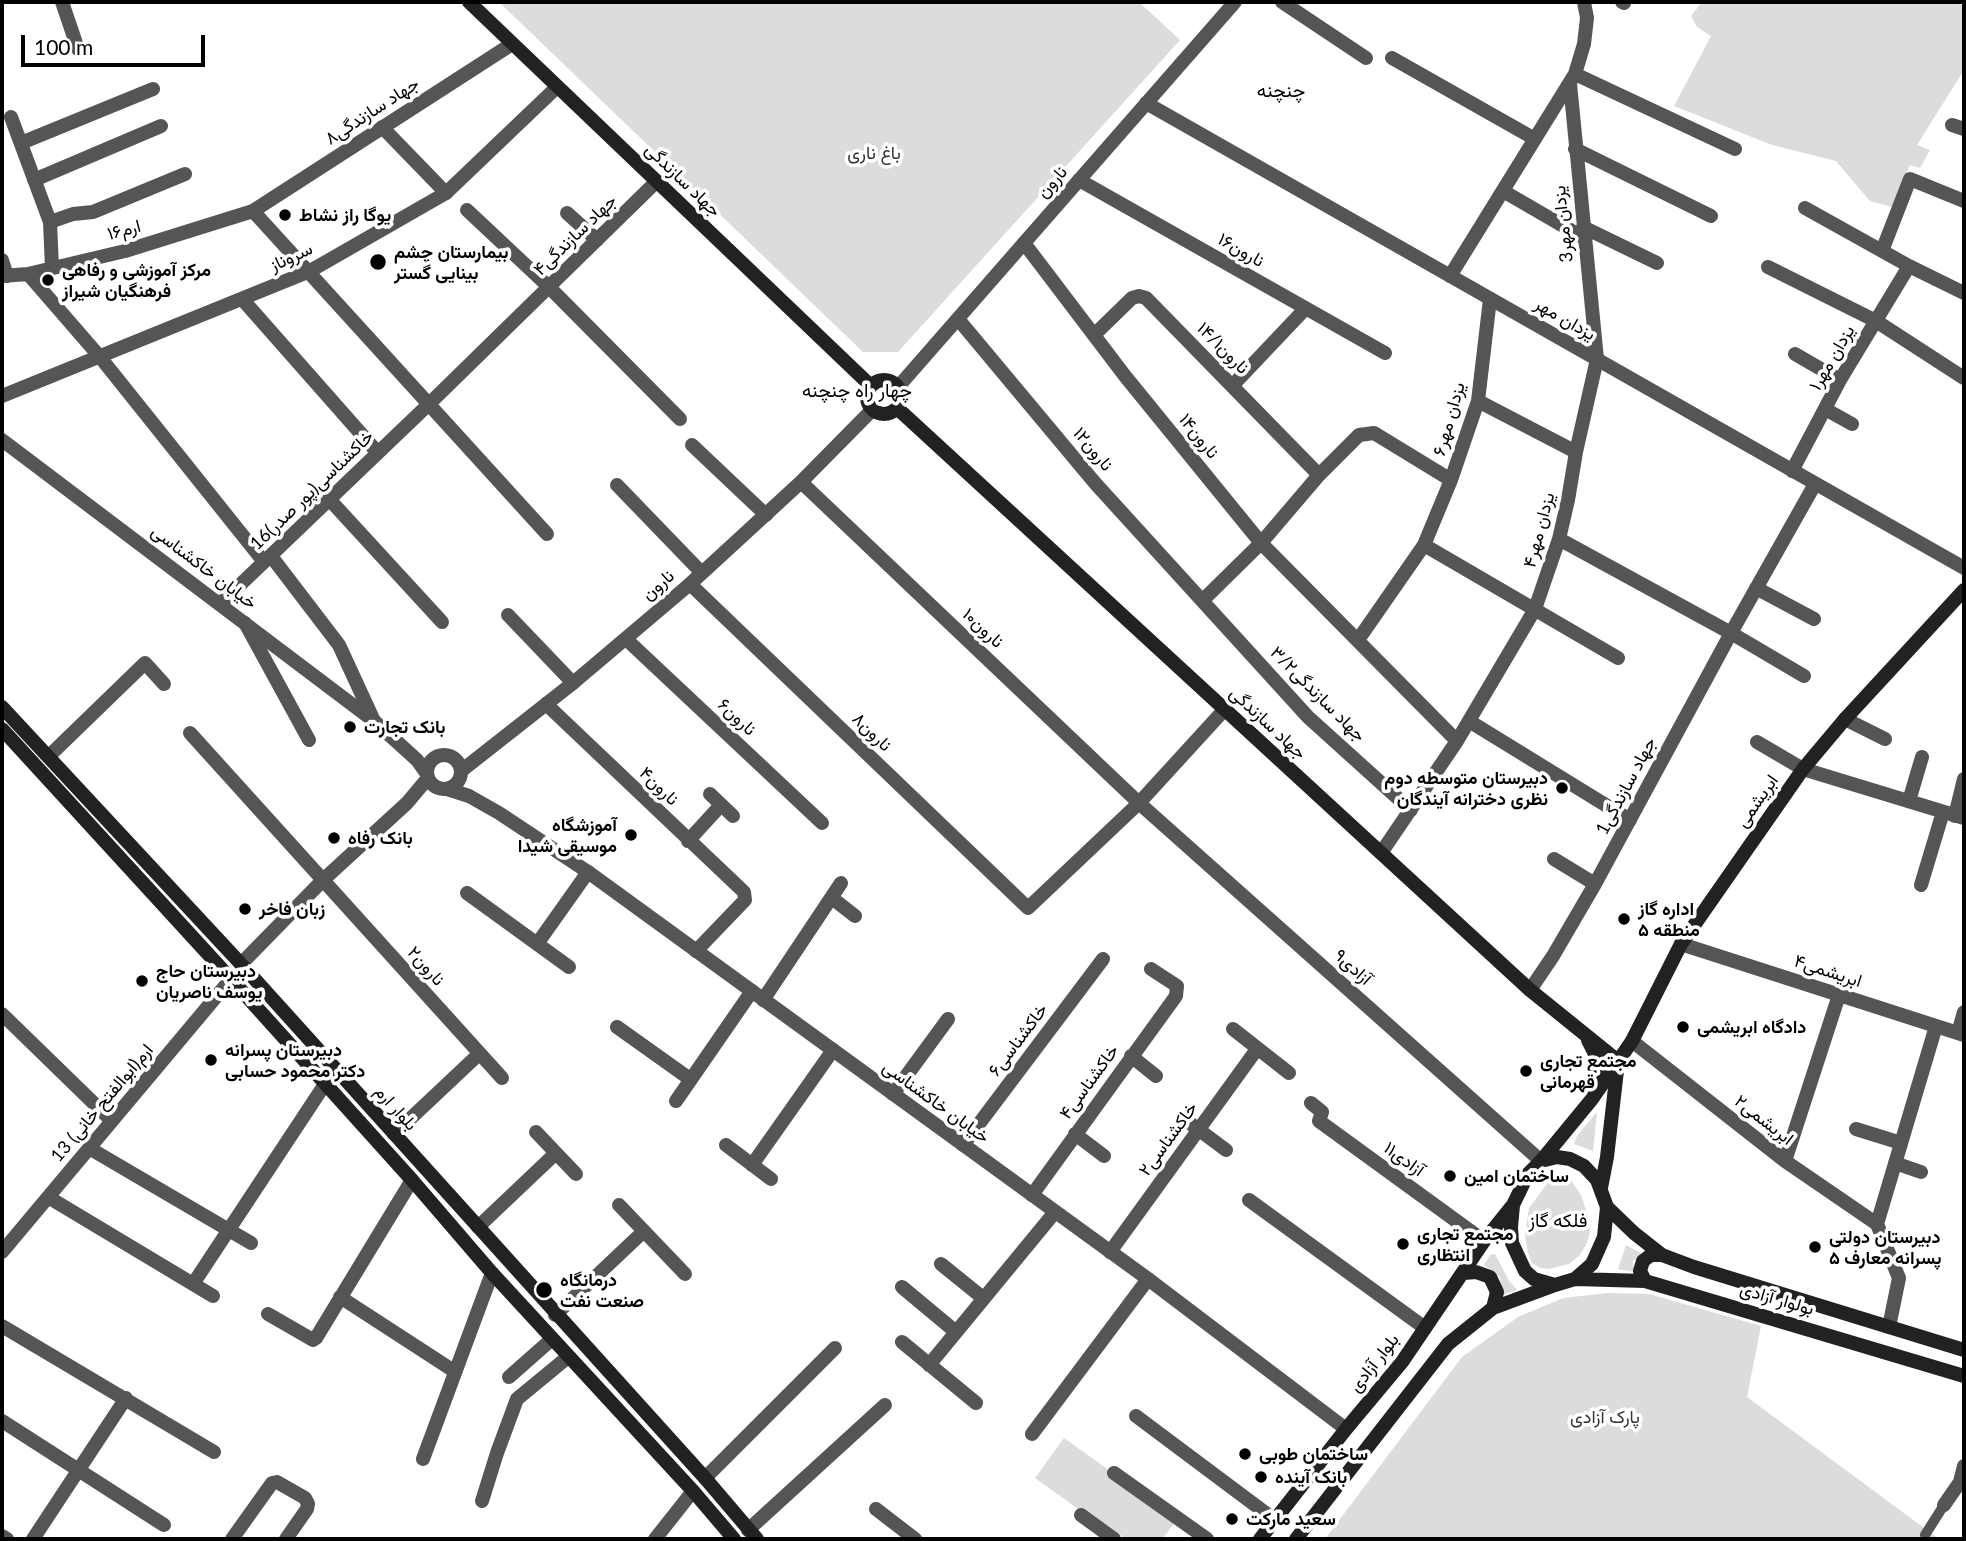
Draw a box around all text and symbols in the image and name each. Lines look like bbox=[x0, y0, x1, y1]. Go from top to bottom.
scale bar bbox=[24, 21, 208, 65]
text: 100 m bbox=[34, 34, 93, 59]
street label: جهاد سازندگی۸ bbox=[321, 73, 423, 149]
district label: چنچنه bbox=[1257, 80, 1305, 102]
street label: جهاد سازندگی bbox=[641, 139, 725, 221]
park label: باغ ناری bbox=[847, 142, 901, 164]
street label: نارون bbox=[1032, 161, 1072, 203]
street label: 3یزدان مهر bbox=[1548, 184, 1578, 264]
street label: جهاد سازندگی۴ bbox=[529, 190, 621, 280]
place label: یوگا راز نشاط bbox=[299, 204, 391, 226]
marker: یوگا راز نشاط bbox=[277, 207, 293, 223]
street label: ارم۱۶ bbox=[105, 215, 143, 245]
street label: نارون۱۶ bbox=[1214, 228, 1268, 272]
street label: سروناز bbox=[266, 238, 316, 276]
place label: بیمارستان چشم بینایی گستر bbox=[394, 241, 509, 284]
marker: بیمارستان چشم بینایی گستر bbox=[368, 252, 388, 272]
place label: مرکز آموزشی و رفاهی فرهنگیان شیراز bbox=[62, 259, 211, 302]
marker: مرکز آموزشی و رفاهی فرهنگیان شیراز bbox=[40, 272, 56, 288]
street label: یزدان مهر bbox=[1531, 293, 1599, 345]
street label: ۱۴/۱نارون bbox=[1192, 317, 1254, 379]
street label: یزدان مهر۱ bbox=[1805, 321, 1859, 395]
district label: چهار راه چنچنه bbox=[802, 380, 912, 402]
street label: یزدان مهر۶ bbox=[1428, 380, 1470, 458]
street label: نارون۱۴ bbox=[1174, 409, 1224, 463]
street label: نارون۱۲ bbox=[1068, 423, 1118, 475]
street label: 16خاکشناسی(پور صدر) bbox=[246, 426, 378, 554]
street label: یزدان مهر۴ bbox=[1519, 490, 1559, 570]
street label: خیابان خاکشناسی bbox=[147, 520, 261, 614]
street label: نارون bbox=[637, 565, 679, 605]
street label: نارون۱۰ bbox=[958, 603, 1008, 653]
street label: ۳/۲جهاد سازندگی bbox=[1266, 642, 1370, 746]
street label: جهاد سازندگی bbox=[1225, 682, 1311, 764]
street label: نارون۶ bbox=[713, 694, 761, 740]
street label: نارون۸ bbox=[848, 708, 896, 756]
place label: بانک تجارت bbox=[364, 716, 445, 738]
marker: بانک تجارت bbox=[342, 719, 358, 735]
street label: 1جهاد سازندگی bbox=[1591, 734, 1661, 838]
street label: نارون۴ bbox=[635, 762, 683, 810]
place label: دبیرستان متوسطه دوم نظری دخترانه آیندگان bbox=[1384, 767, 1548, 810]
street label: ابریشمی bbox=[1731, 770, 1783, 832]
marker: دبیرستان متوسطه دوم نظری دخترانه آیندگان bbox=[1554, 780, 1570, 796]
place label: آموزشگاه موسیقی شیدا bbox=[518, 814, 617, 856]
place label: بانک رفاه bbox=[348, 827, 413, 849]
marker: آموزشگاه موسیقی شیدا bbox=[623, 827, 639, 843]
marker: بانک رفاه bbox=[326, 830, 342, 846]
place label: زبان فاخر bbox=[259, 898, 325, 920]
place label: اداره گاز منطقه ۵ bbox=[1638, 898, 1700, 940]
marker: زبان فاخر bbox=[237, 901, 253, 917]
marker: اداره گاز منطقه ۵ bbox=[1616, 911, 1632, 927]
street label: نارون۲ bbox=[403, 942, 449, 990]
street label: آزادی۹ bbox=[1330, 944, 1376, 990]
street label: ابریشمی۴ bbox=[1791, 950, 1865, 992]
place label: دبیرستان حاج یوسف ناصریان bbox=[156, 960, 262, 1002]
marker: دبیرستان حاج یوسف ناصریان bbox=[134, 973, 150, 989]
street label: خاکشناسی۶ bbox=[984, 999, 1052, 1081]
place label: دادگاه ابریشمی bbox=[1697, 1016, 1806, 1038]
marker: دادگاه ابریشمی bbox=[1675, 1019, 1691, 1035]
place label: دبیرستان پسرانه دکتر محمود حسابی bbox=[225, 1039, 365, 1082]
street label: 13 ارم(ابوالفتح خانی) bbox=[46, 1040, 158, 1166]
street label: خاکشناسی۴ bbox=[1055, 1041, 1123, 1123]
place label: مجتمع تجاری قهرمانی bbox=[1540, 1050, 1637, 1092]
marker: دبیرستان پسرانه دکتر محمود حسابی bbox=[203, 1052, 219, 1068]
street label: خیابان خاکشناسی bbox=[878, 1056, 994, 1148]
marker: مجتمع تجاری قهرمانی bbox=[1518, 1063, 1534, 1079]
street label: بلوار ارم bbox=[370, 1081, 422, 1135]
street label: ابریشمی۲ bbox=[1730, 1090, 1798, 1150]
street label: خاکشناسی۲ bbox=[1134, 1098, 1202, 1180]
street label: آزادی۱۱ bbox=[1379, 1137, 1429, 1181]
place label: ساختمان امین bbox=[1464, 1165, 1569, 1187]
marker: ساختمان امین bbox=[1442, 1168, 1458, 1184]
district label: فلکه گاز bbox=[1528, 1210, 1588, 1232]
place label: مجتمع تجاری انتظاری bbox=[1417, 1223, 1514, 1266]
place label: دبیرستان دولتی پسرانه معارف ۵ bbox=[1829, 1226, 1941, 1268]
marker: مجتمع تجاری انتظاری bbox=[1395, 1236, 1411, 1252]
marker: دبیرستان دولتی پسرانه معارف ۵ bbox=[1807, 1239, 1823, 1255]
place label: درمانگاه صنعت نفت bbox=[560, 1269, 644, 1312]
street label: بولوار آزادی bbox=[1737, 1278, 1817, 1320]
marker: درمانگاه صنعت نفت bbox=[534, 1280, 554, 1300]
street label: بلوار آزادی bbox=[1344, 1329, 1404, 1397]
park label: پارک آزادی bbox=[1570, 1406, 1640, 1428]
place label: ساختمان طوبی bbox=[1259, 1443, 1368, 1465]
marker: ساختمان طوبی bbox=[1237, 1446, 1253, 1462]
place label: بانک آینده bbox=[1275, 1466, 1347, 1488]
marker: بانک آینده bbox=[1253, 1469, 1269, 1485]
place label: سعید مارکت bbox=[1246, 1508, 1336, 1530]
marker: سعید مارکت bbox=[1224, 1511, 1240, 1527]

